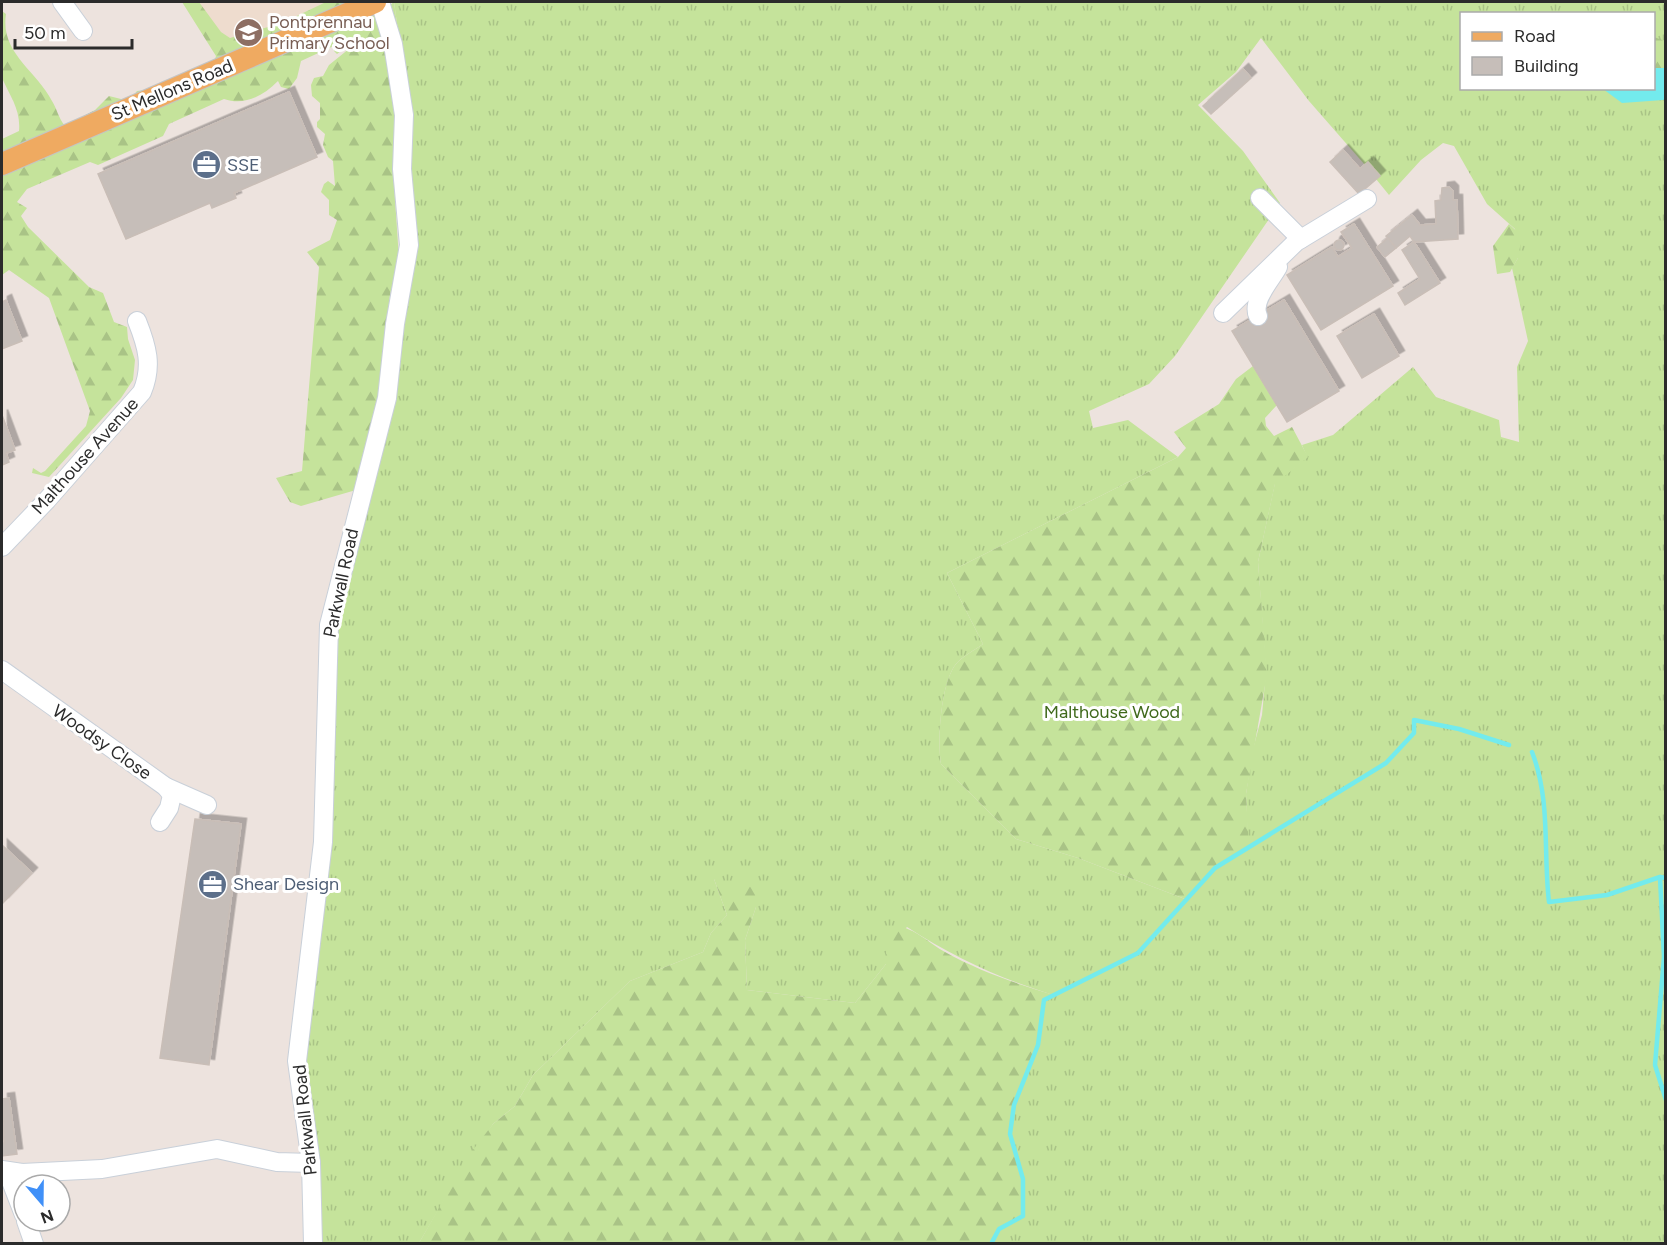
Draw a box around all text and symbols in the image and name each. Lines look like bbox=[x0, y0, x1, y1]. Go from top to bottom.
place label: Pontprennau Primary School bbox=[269, 11, 390, 54]
scale bar bbox=[15, 12, 132, 50]
legend bbox=[1460, 12, 1655, 90]
school or university icon: Pontprennau Primary School bbox=[232, 16, 264, 48]
text: 50 m bbox=[24, 22, 66, 44]
text: Road bbox=[1514, 25, 1555, 47]
street label: St Mellons Road bbox=[108, 54, 236, 126]
text: Building bbox=[1514, 55, 1579, 77]
office icon: SSE bbox=[190, 149, 222, 181]
place label: SSE bbox=[227, 154, 260, 176]
street label: Malthouse Avenue bbox=[27, 393, 143, 519]
street label: Parkwall Road bbox=[319, 526, 363, 640]
street label: Woodsy Close bbox=[48, 700, 156, 784]
park label: Malthouse Wood bbox=[1044, 701, 1180, 723]
office icon: Shear Design bbox=[196, 868, 228, 900]
place label: Shear Design bbox=[233, 873, 339, 895]
street label: Parkwall Road bbox=[288, 1064, 322, 1176]
north arrow bbox=[12, 1173, 72, 1233]
text: N bbox=[38, 1206, 56, 1228]

